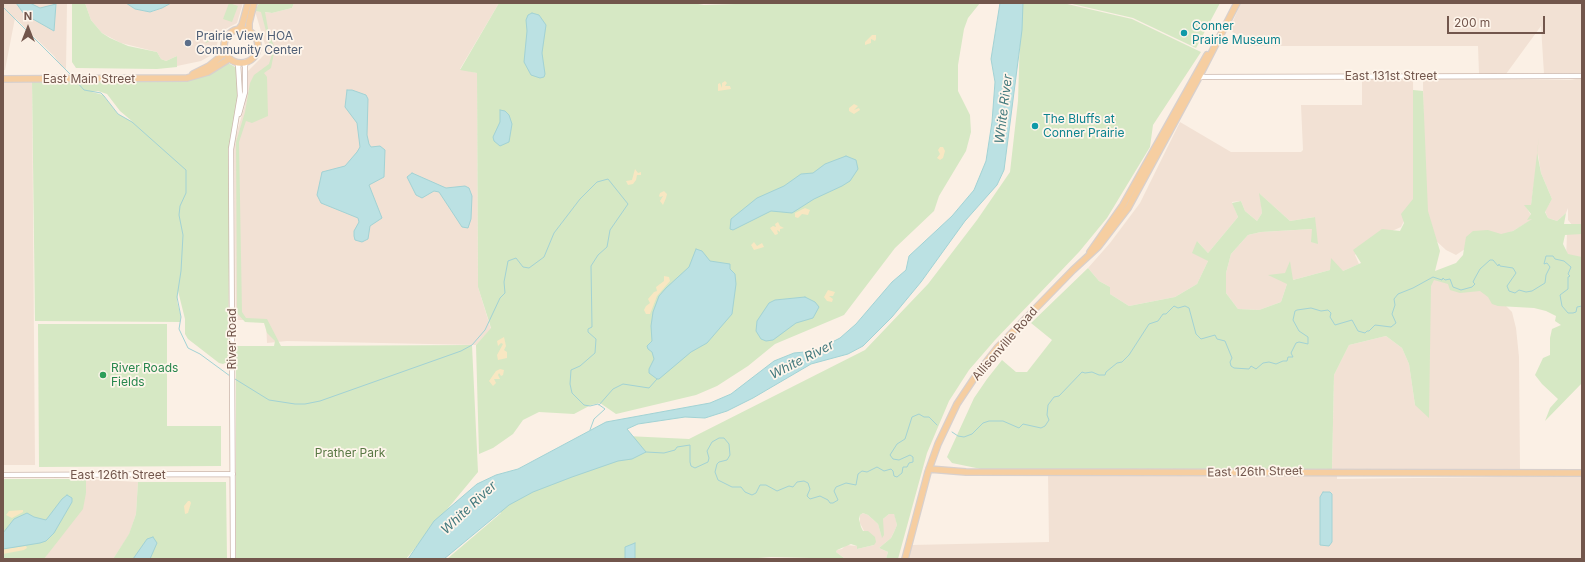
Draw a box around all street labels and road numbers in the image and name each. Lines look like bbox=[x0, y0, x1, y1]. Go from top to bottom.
street label: East 131st Street bbox=[1345, 69, 1437, 83]
street label: East Main Street bbox=[43, 72, 135, 86]
street label: Allisonville Road bbox=[969, 304, 1041, 384]
street label: River Road bbox=[225, 309, 239, 369]
street label: East 126th Street bbox=[1207, 464, 1303, 480]
street label: East 126th Street bbox=[70, 468, 166, 482]

